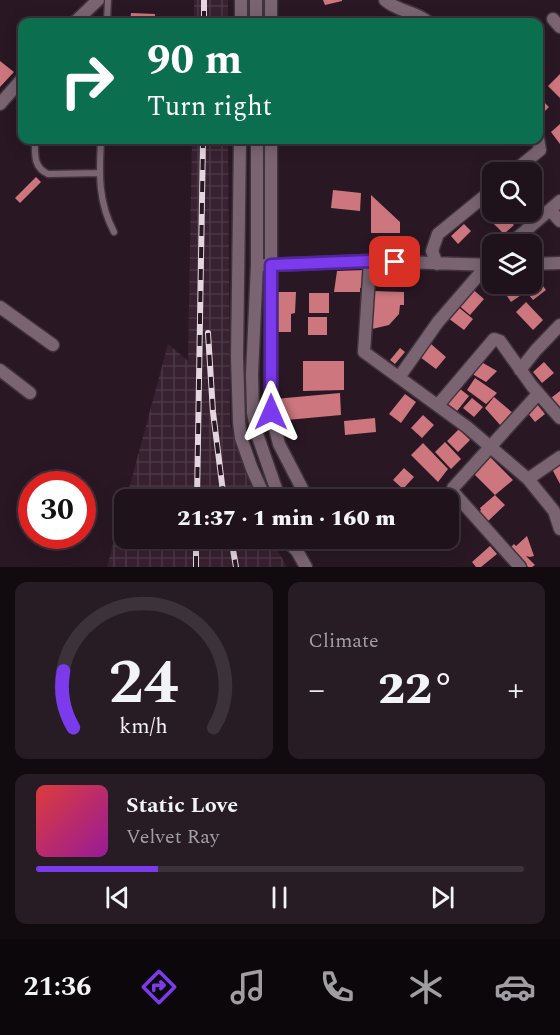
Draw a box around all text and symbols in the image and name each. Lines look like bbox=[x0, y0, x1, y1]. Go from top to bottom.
text: 90 m bbox=[147, 29, 242, 92]
icon: right bbox=[48, 42, 126, 120]
text: Turn right bbox=[147, 86, 272, 128]
map controls bbox=[482, 162, 542, 294]
button: search bbox=[482, 162, 542, 222]
button: layers bbox=[482, 234, 542, 294]
pin bbox=[369, 236, 420, 287]
icon: arrive bbox=[378, 245, 411, 278]
position arrow bbox=[239, 380, 303, 444]
speed limit sign: 30 bbox=[18, 471, 96, 549]
text: 21:37 · 1 min · 160 m bbox=[177, 502, 396, 535]
text: Climate bbox=[309, 626, 379, 656]
text: 24 bbox=[109, 636, 179, 731]
text: 22° bbox=[378, 655, 455, 724]
text: − bbox=[309, 665, 325, 715]
text: + bbox=[507, 665, 524, 715]
text: km/h bbox=[120, 710, 168, 743]
text: Static Love bbox=[126, 789, 238, 822]
text: Velvet Ray bbox=[126, 822, 219, 852]
icon: previous bbox=[101, 881, 134, 914]
icon: pause bbox=[263, 881, 296, 914]
icon: next bbox=[426, 881, 459, 914]
text: 21:36 bbox=[24, 966, 91, 1008]
icon: directions bbox=[138, 966, 180, 1008]
icon: music bbox=[227, 966, 269, 1008]
icon: phone bbox=[316, 966, 358, 1008]
icon: climate bbox=[405, 966, 447, 1008]
icon: car bbox=[494, 966, 536, 1008]

